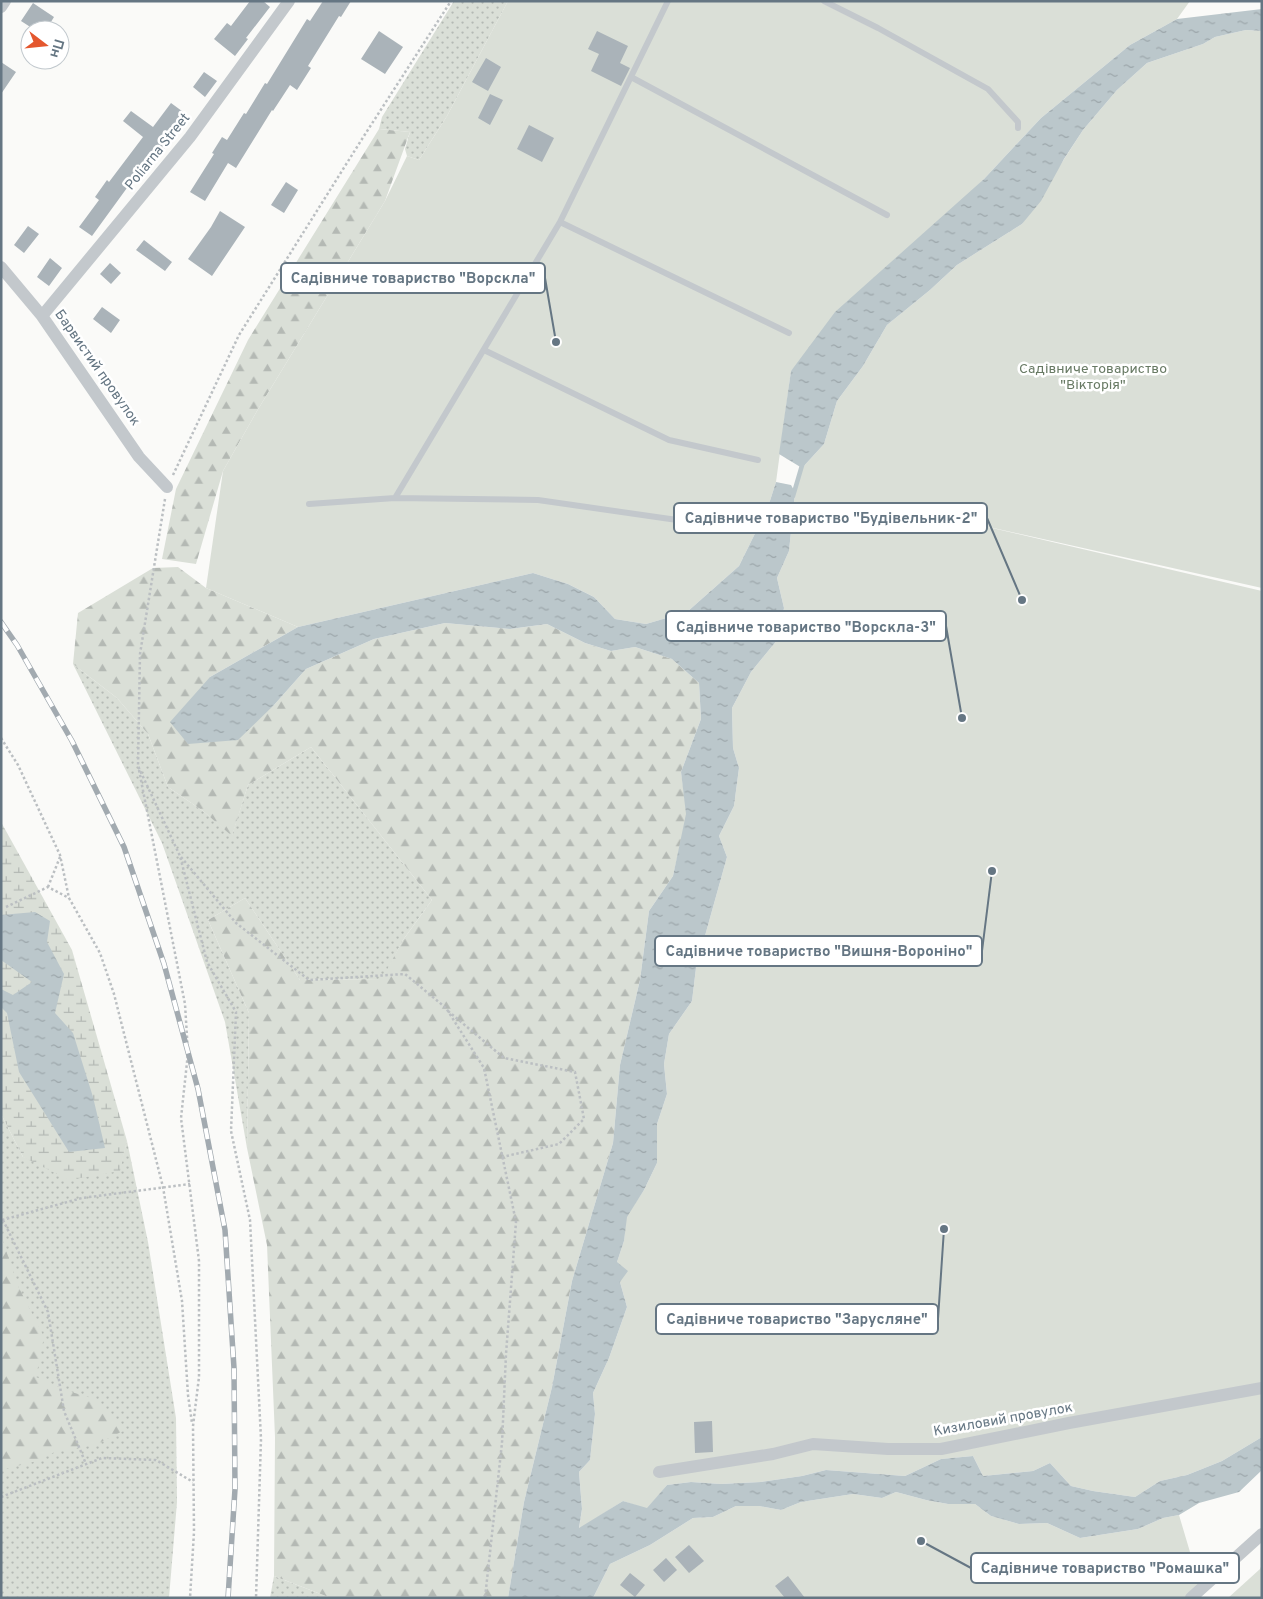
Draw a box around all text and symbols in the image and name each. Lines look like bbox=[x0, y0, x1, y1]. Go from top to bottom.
north arrow bbox=[20, 20, 70, 70]
text: Пн bbox=[45, 37, 67, 60]
street label: Poliarna Street bbox=[122, 110, 194, 194]
callout: Садівниче товариство "Ворскла" bbox=[281, 263, 545, 293]
text: Садівниче товариство "Ворскла" bbox=[291, 270, 535, 289]
street label: Барвистий провулок bbox=[50, 307, 144, 429]
park label: Садівниче товариство "Вікторія" bbox=[1019, 361, 1167, 394]
callout: Садівниче товариство "Будівельник-2" bbox=[674, 503, 987, 533]
text: Садівниче товариство "Будівельник-2" bbox=[685, 510, 977, 529]
callout: Садівниче товариство "Ворскла-3" bbox=[666, 611, 946, 641]
text: Садівниче товариство "Ворскла-3" bbox=[676, 619, 936, 638]
callout: Садівниче товариство "Вишня-Вороніно" bbox=[655, 936, 982, 966]
text: Садівниче товариство "Вишня-Вороніно" bbox=[666, 943, 972, 962]
callout: Садівниче товариство "Зарусляне" bbox=[656, 1304, 938, 1334]
text: Садівниче товариство "Зарусляне" bbox=[666, 1311, 928, 1330]
street label: Кизиловий провулок bbox=[932, 1399, 1074, 1441]
callout: Садівниче товариство "Ромашка" bbox=[971, 1553, 1239, 1583]
text: Садівниче товариство "Ромашка" bbox=[981, 1560, 1229, 1579]

